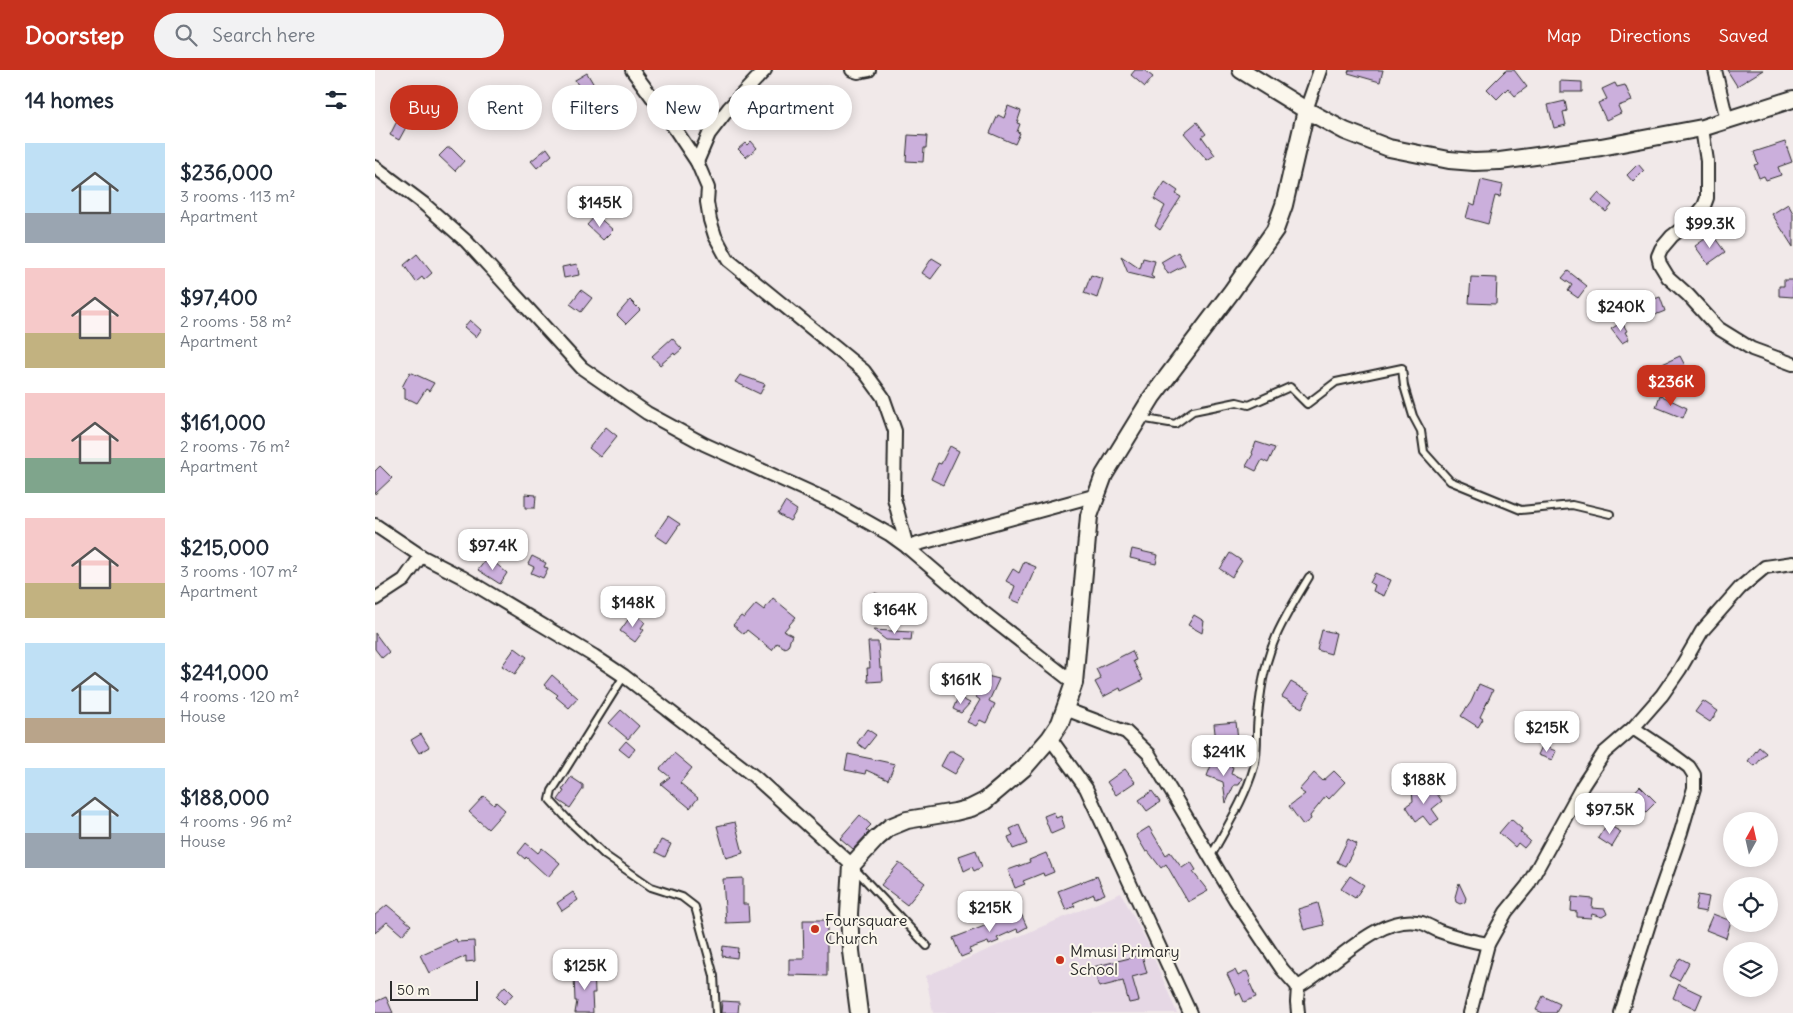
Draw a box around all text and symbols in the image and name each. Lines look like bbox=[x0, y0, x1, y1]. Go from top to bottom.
search box bbox=[154, 13, 504, 58]
text: Doorstep bbox=[25, 20, 124, 50]
icon: search bbox=[172, 21, 200, 49]
text: Search here bbox=[212, 23, 315, 47]
text: Map bbox=[1546, 24, 1581, 47]
text: Directions bbox=[1609, 24, 1691, 47]
text: Saved bbox=[1719, 24, 1768, 47]
chip: Buy bbox=[390, 85, 458, 130]
chip: Rent bbox=[468, 85, 542, 130]
chip: Filters bbox=[552, 85, 637, 130]
chip: New bbox=[647, 85, 719, 130]
chip: Apartment bbox=[729, 85, 852, 130]
icon: filters bbox=[322, 86, 350, 114]
text: 14 homes bbox=[25, 87, 114, 114]
text: $236,000 bbox=[180, 159, 273, 186]
icon: home bbox=[65, 163, 125, 223]
text: 3 rooms · 113 m² bbox=[180, 186, 295, 206]
pin: $145K bbox=[565, 186, 635, 228]
text: $145K bbox=[578, 192, 622, 212]
text: Apartment bbox=[180, 206, 258, 226]
pin: $99.3K bbox=[1669, 206, 1751, 249]
text: $99.3K bbox=[1685, 213, 1735, 233]
text: $97,400 bbox=[180, 284, 258, 311]
icon: home bbox=[65, 288, 125, 348]
pin: $240K bbox=[1586, 290, 1656, 332]
text: $240K bbox=[1597, 296, 1645, 316]
text: 2 rooms · 58 m² bbox=[180, 311, 292, 331]
text: Apartment bbox=[180, 331, 258, 351]
pin: $236K bbox=[1636, 364, 1706, 407]
text: $236K bbox=[1648, 371, 1694, 391]
text: $161,000 bbox=[180, 409, 266, 436]
icon: home bbox=[65, 413, 125, 473]
text: 2 rooms · 76 m² bbox=[180, 436, 290, 456]
text: Apartment bbox=[180, 456, 258, 476]
pin: $97.4K bbox=[452, 528, 534, 571]
text: $215,000 bbox=[180, 534, 269, 561]
text: $97.4K bbox=[469, 535, 517, 555]
icon: home bbox=[65, 538, 125, 598]
text: 3 rooms · 107 m² bbox=[180, 561, 298, 581]
text: Apartment bbox=[180, 581, 258, 601]
pin: $148K bbox=[598, 586, 668, 628]
text: $148K bbox=[611, 592, 655, 612]
pin: $164K bbox=[860, 592, 930, 635]
text: $164K bbox=[873, 599, 917, 619]
text: $241,000 bbox=[180, 659, 269, 686]
pin: $161K bbox=[926, 662, 996, 705]
icon: home bbox=[65, 663, 125, 723]
text: $161K bbox=[941, 669, 981, 689]
text: 4 rooms · 120 m² bbox=[180, 686, 299, 706]
text: House bbox=[180, 706, 226, 726]
pin: $215K bbox=[1512, 710, 1582, 753]
text: $215K bbox=[1525, 717, 1569, 737]
pin: $241K bbox=[1189, 734, 1259, 777]
text: $241K bbox=[1203, 741, 1245, 761]
pin: $188K bbox=[1389, 762, 1459, 805]
text: $188K bbox=[1402, 769, 1446, 789]
text: $188,000 bbox=[180, 784, 270, 811]
icon: home bbox=[65, 788, 125, 848]
pin: $97.5K bbox=[1569, 792, 1651, 835]
text: $97.5K bbox=[1586, 799, 1634, 819]
text: 4 rooms · 96 m² bbox=[180, 811, 292, 831]
north arrow bbox=[1723, 812, 1777, 868]
map controls bbox=[1723, 812, 1778, 997]
text: House bbox=[180, 831, 226, 851]
button: locate bbox=[1723, 877, 1778, 932]
pin: $215K bbox=[955, 890, 1025, 933]
text: $215K bbox=[968, 897, 1012, 917]
place label: Foursquare Church bbox=[825, 910, 907, 948]
marker: Foursquare Church bbox=[809, 923, 821, 935]
place label: Mmusi Primary School bbox=[1070, 941, 1179, 979]
button: layers bbox=[1723, 942, 1778, 997]
pin: $125K bbox=[550, 948, 620, 991]
marker: Mmusi Primary School bbox=[1054, 954, 1066, 966]
text: $125K bbox=[564, 955, 606, 975]
scale bar bbox=[390, 978, 477, 1001]
text: 50 m bbox=[397, 981, 430, 999]

